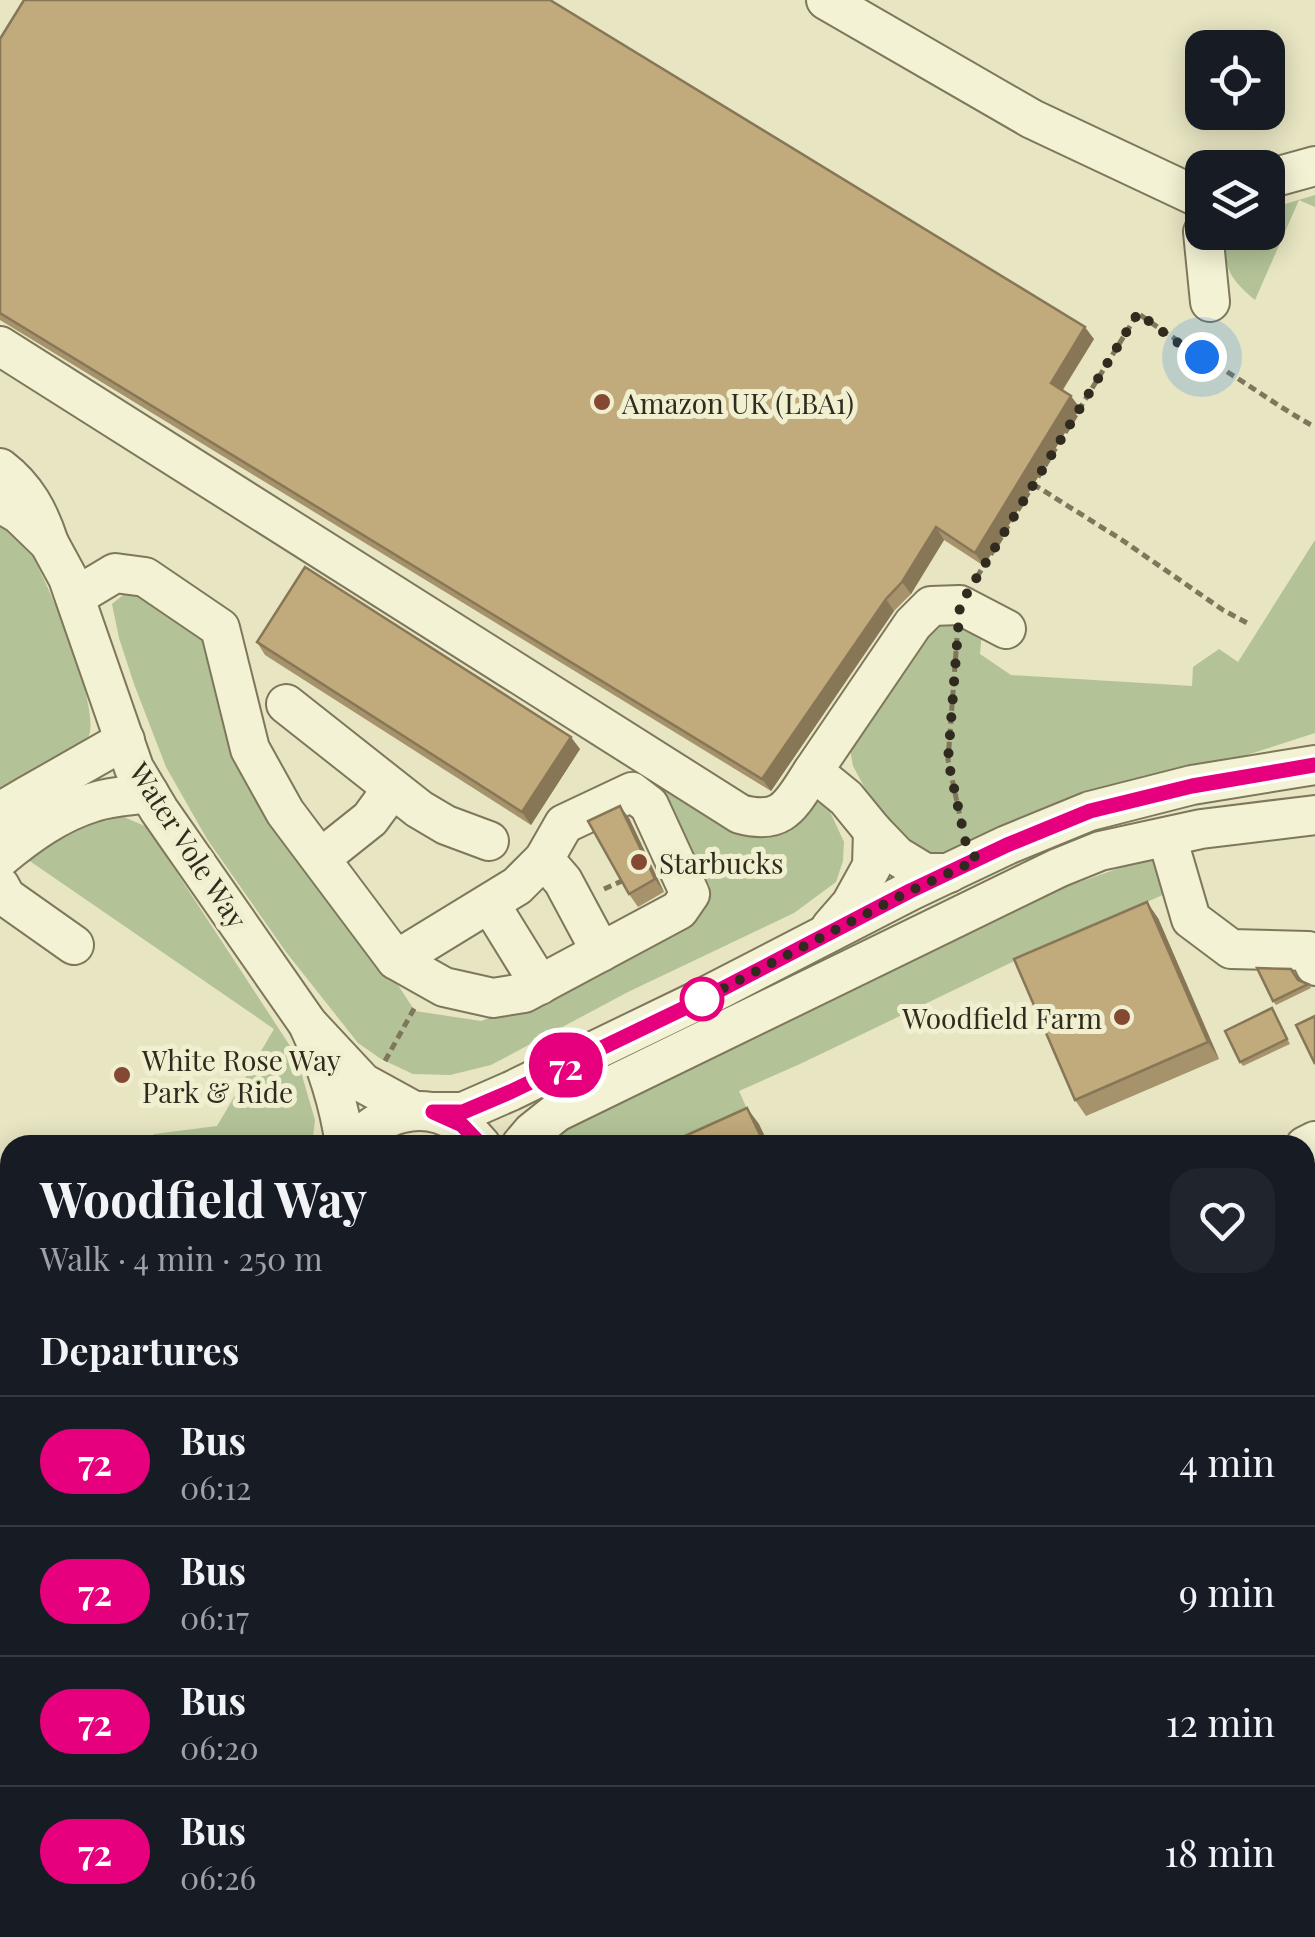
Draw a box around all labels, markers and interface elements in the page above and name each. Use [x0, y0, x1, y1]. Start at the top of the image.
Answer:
map controls [1185, 30, 1285, 250]
button: locate [1185, 30, 1285, 130]
button: layers [1185, 150, 1285, 250]
your location [1177, 332, 1227, 382]
place label: Amazon UK (LBA1) [621, 384, 854, 421]
marker: Amazon UK (LBA1) [591, 391, 613, 413]
street label: Water Vole Way [121, 754, 256, 935]
place label: Starbucks [659, 844, 783, 881]
marker: Starbucks [628, 851, 650, 873]
unlabelled marker [681, 978, 723, 1020]
place label: Woodfield Farm [901, 999, 1102, 1036]
marker: Woodfield Farm [1111, 1006, 1133, 1028]
line badge: 72 [521, 1032, 611, 1098]
place label: White Rose Way Park & Ride [141, 1041, 341, 1110]
text: 72 [549, 1042, 583, 1089]
marker: White Rose Way Park & Ride [111, 1064, 133, 1086]
text: Woodfield Way [40, 1166, 367, 1230]
button: heart [1170, 1168, 1275, 1273]
text: Walk · 4 min · 250 m [40, 1236, 323, 1279]
text: Departures [40, 1324, 239, 1375]
text: Bus [180, 1414, 246, 1465]
text: 4 min [1179, 1436, 1275, 1487]
text: 72 [78, 1438, 112, 1485]
text: 06:12 [180, 1465, 251, 1508]
text: Bus [180, 1544, 246, 1595]
text: 9 min [1179, 1566, 1275, 1617]
text: 72 [78, 1568, 112, 1615]
text: 06:17 [180, 1595, 249, 1638]
text: Bus [180, 1674, 246, 1725]
text: 12 min [1166, 1696, 1275, 1747]
text: 72 [78, 1698, 112, 1745]
text: 06:20 [180, 1725, 259, 1768]
text: Bus [180, 1804, 246, 1855]
text: 18 min [1164, 1826, 1275, 1877]
text: 72 [78, 1828, 112, 1875]
text: 06:26 [180, 1855, 256, 1898]

